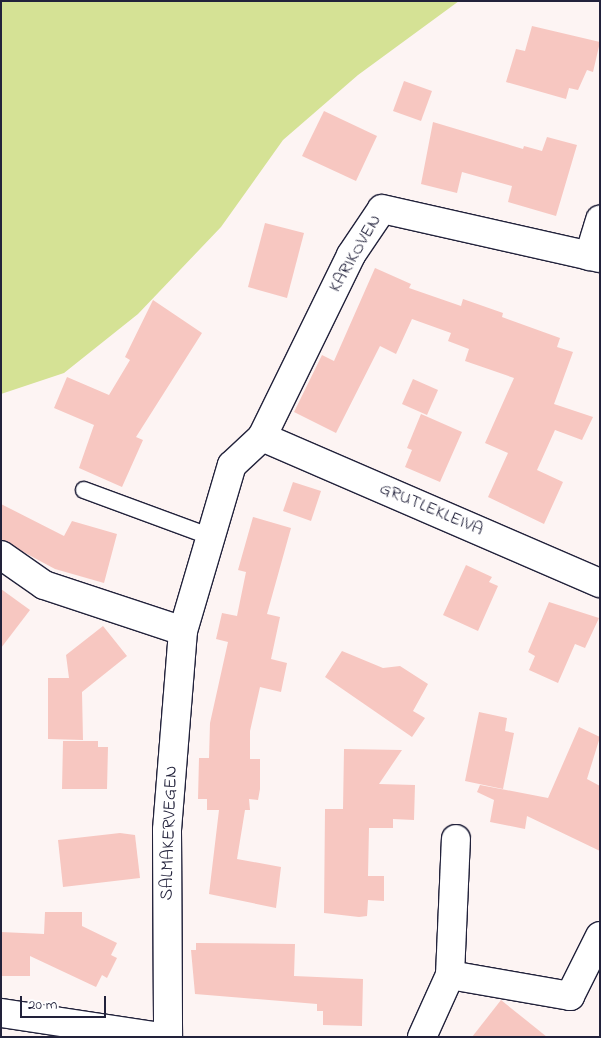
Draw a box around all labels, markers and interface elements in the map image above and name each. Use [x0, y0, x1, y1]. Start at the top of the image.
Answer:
street label: KARIKOVEN [325, 211, 387, 297]
street label: GRUTLEKLEIVA [376, 478, 486, 542]
street label: SALMAKERVEGEN [157, 765, 183, 901]
scale bar [22, 986, 109, 1018]
text: 20 m [28, 994, 57, 1016]

